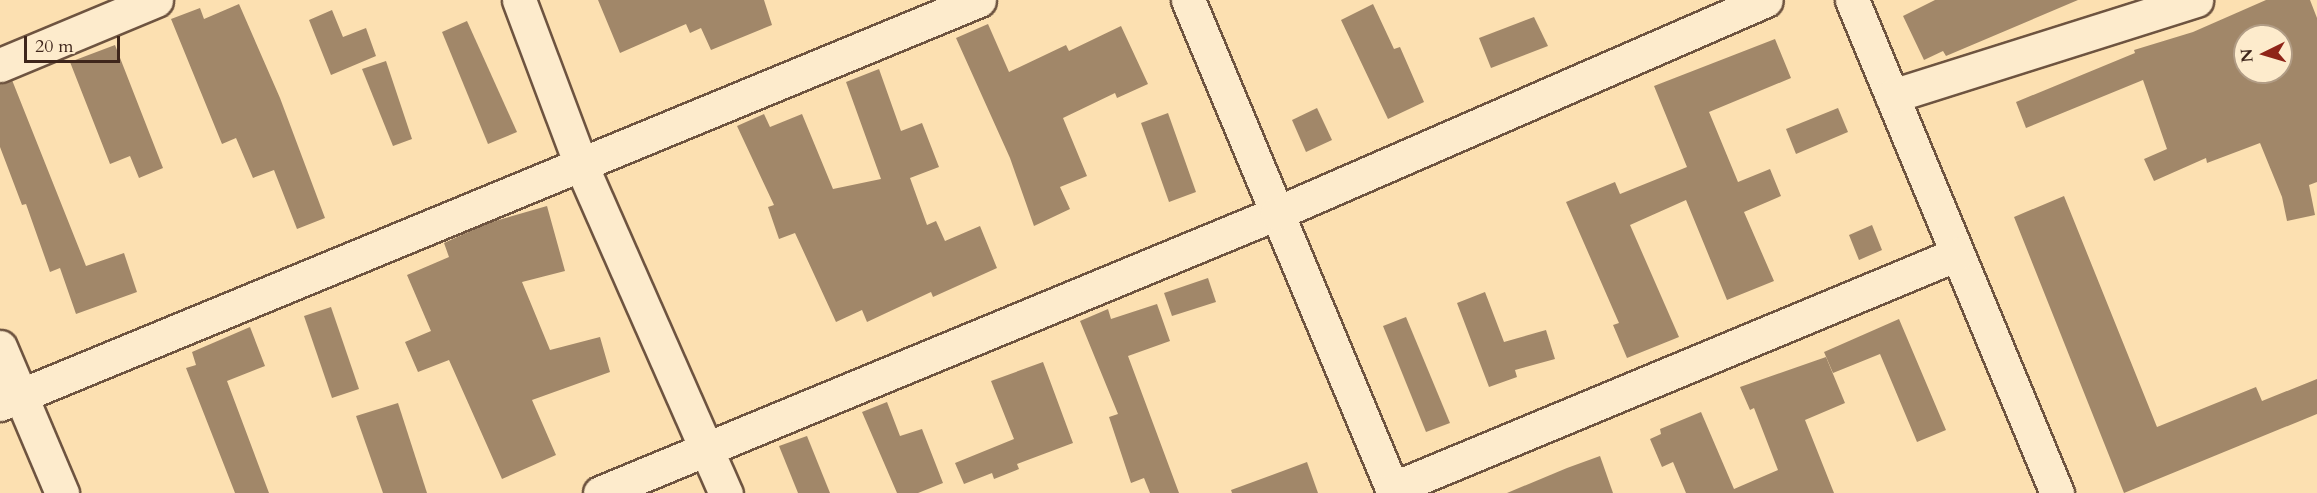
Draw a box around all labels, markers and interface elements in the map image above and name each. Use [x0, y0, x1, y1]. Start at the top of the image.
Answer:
scale bar [27, 24, 123, 62]
north arrow [2233, 24, 2293, 84]
text: 20 m [35, 34, 74, 59]
text: N [2235, 48, 2259, 63]

